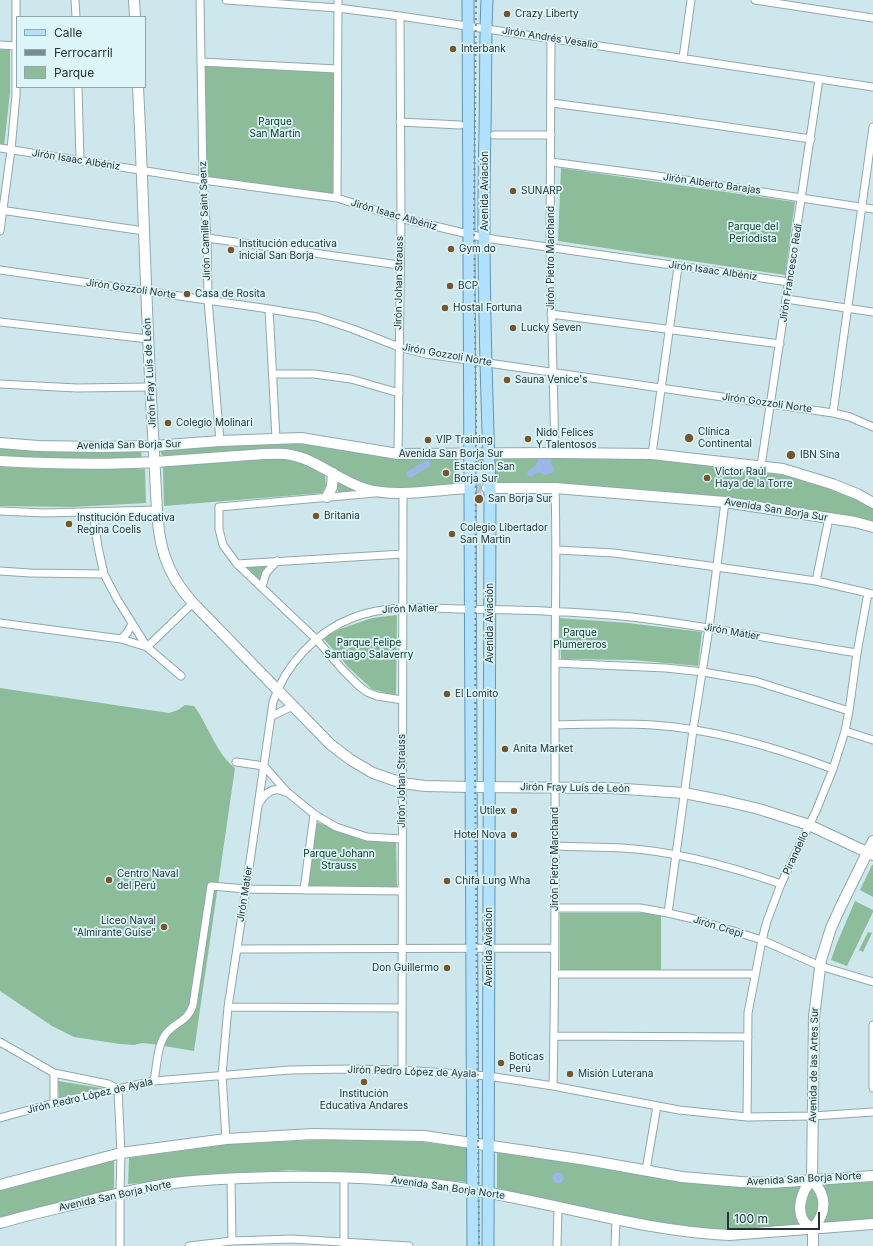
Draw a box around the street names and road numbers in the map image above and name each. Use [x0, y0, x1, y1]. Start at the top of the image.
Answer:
street label: Jirón Andrés Vesalio [501, 24, 599, 52]
street label: Jirón Isaac Albéniz [31, 147, 121, 173]
street label: Avenida Aviación [479, 151, 491, 231]
street label: Jirón Camille Saint Saenz [197, 161, 213, 281]
street label: Jirón Alberto Barajas [662, 171, 762, 197]
street label: Jirón Isaac Albéniz [349, 197, 439, 233]
street label: Jirón Pietro Marchand [545, 206, 557, 310]
street label: Jirón Francesco Redi [777, 223, 805, 323]
street label: Jirón Johan Strauss [392, 236, 406, 330]
street label: Jirón Isaac Albéniz [668, 259, 758, 283]
street label: Jirón Gozzoli Norte [85, 277, 177, 301]
street label: Jirón Fray Luís de León [141, 318, 159, 428]
street label: Jirón Gozzoli Norte [401, 341, 493, 369]
street label: Jirón Gozzoli Norte [721, 391, 813, 415]
street label: Avenida San Borja Sur [77, 438, 181, 452]
street label: Avenida San Borja Sur [399, 448, 503, 460]
street label: Avenida San Borja Sur [723, 496, 829, 524]
street label: Avenida Aviación [484, 583, 496, 663]
street label: Jirón Matier [382, 602, 438, 616]
street label: Jirón Matier [703, 621, 761, 643]
street label: Jirón Johan Strauss [396, 734, 408, 828]
street label: Jirón Fray Luís de León [520, 781, 630, 795]
street label: Jirón Pietro Marchand [549, 807, 561, 911]
street label: Pirandello [781, 829, 811, 877]
street label: Jirón Matier [235, 865, 255, 923]
street label: Avenida Aviación [483, 907, 495, 987]
street label: Jirón Crepi [692, 914, 744, 940]
street label: Avenida de las Artes Sur [807, 1007, 821, 1123]
street label: Jirón Pedro López de Ayala [347, 1064, 477, 1080]
street label: Jirón Pedro López de Ayala [26, 1076, 154, 1116]
street label: Avenida San Borja Norte [746, 1170, 862, 1188]
street label: Avenida San Borja Norte [390, 1174, 506, 1202]
street label: Avenida San Borja Norte [58, 1178, 172, 1214]

